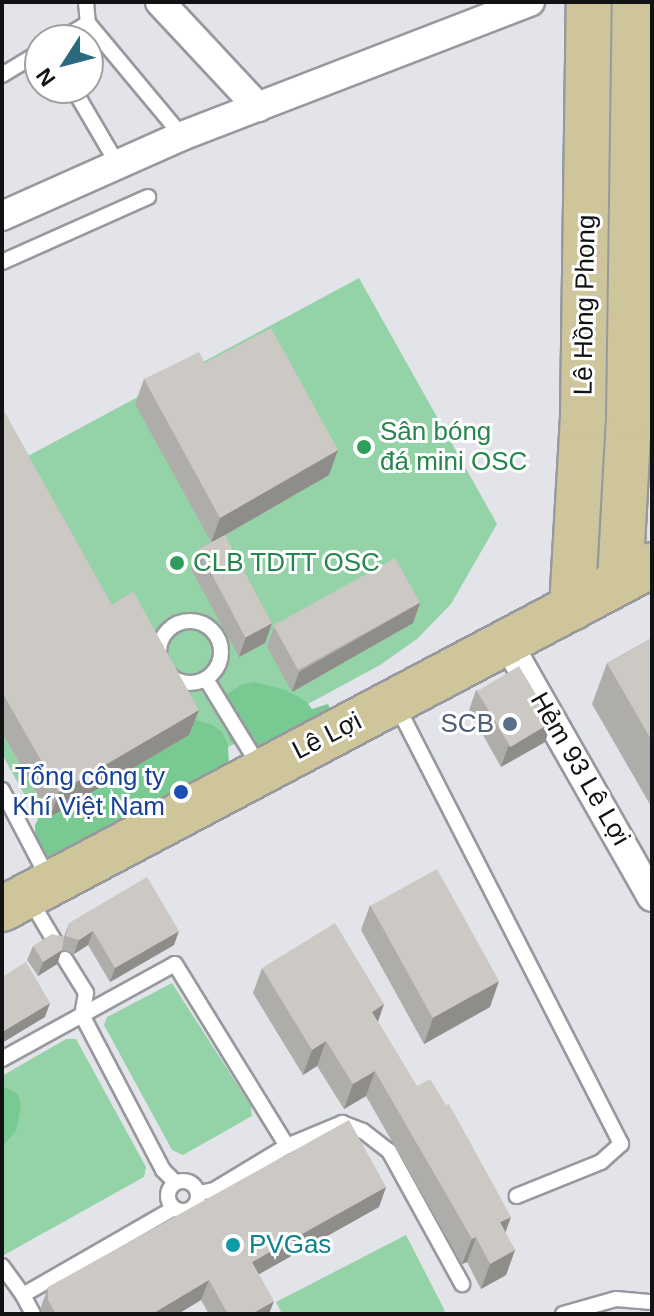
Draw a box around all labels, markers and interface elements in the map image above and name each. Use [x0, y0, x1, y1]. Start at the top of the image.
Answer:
north arrow [24, 24, 104, 104]
text: N [31, 63, 61, 91]
street label: Lê Hồng Phong [568, 214, 602, 396]
place label: Sân bóng đá mini OSC [380, 416, 527, 478]
marker: Sân bóng đá mini OSC [355, 438, 373, 456]
place label: CLB TDTT OSC [193, 547, 381, 579]
marker: CLB TDTT OSC [168, 554, 186, 572]
street label: Hẻm 93 Lê Lợi [524, 687, 636, 851]
street label: Lê Lợi [287, 705, 367, 767]
place label: SCB [441, 708, 494, 740]
marker: SCB [501, 715, 519, 733]
place label: Tổng công ty Khí Việt Nam [12, 761, 165, 822]
marker: Tổng công ty Khí Việt Nam [172, 783, 190, 801]
place label: PVGas [249, 1229, 331, 1261]
marker: PVGas [224, 1236, 242, 1254]

